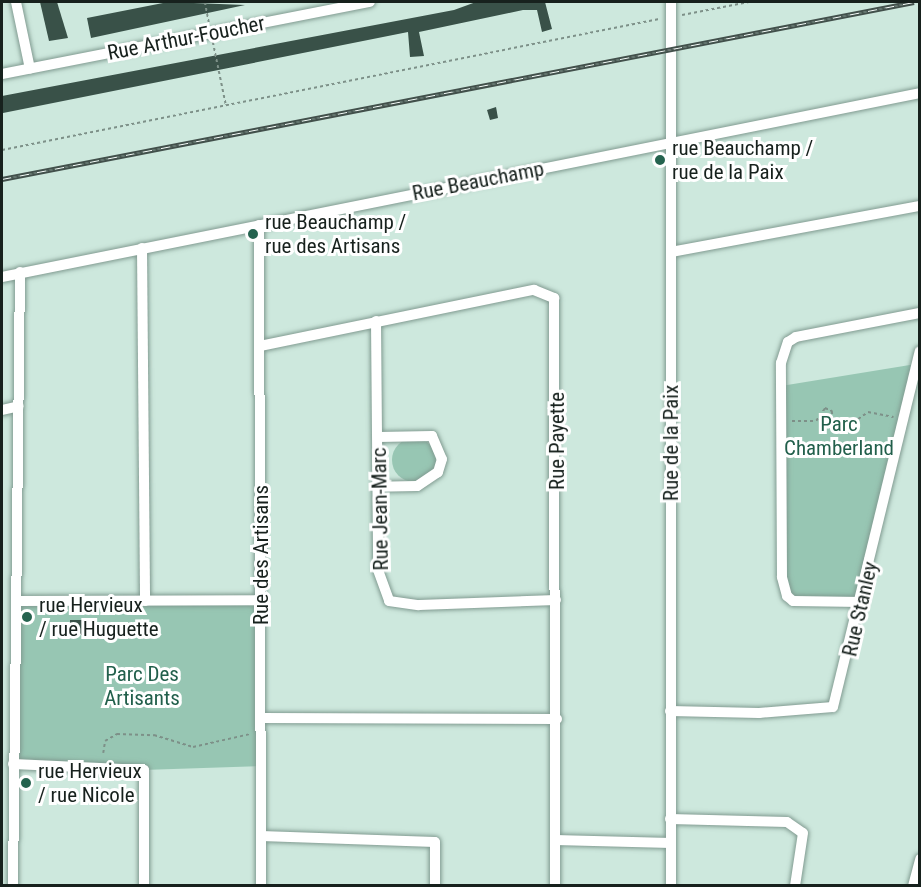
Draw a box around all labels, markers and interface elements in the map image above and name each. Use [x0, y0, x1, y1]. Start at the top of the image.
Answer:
street label: Rue Arthur-Foucher [105, 10, 267, 66]
place label: rue Beauchamp / rue de la Paix [672, 135, 813, 185]
marker: rue Beauchamp / rue de la Paix [653, 153, 667, 167]
street label: Rue Beauchamp [410, 156, 546, 206]
place label: rue Beauchamp / rue des Artisans [265, 209, 406, 259]
marker: rue Beauchamp / rue des Artisans [246, 227, 260, 241]
street label: Rue de la Paix [658, 385, 684, 501]
street label: Rue Payette [544, 392, 570, 490]
park label: Parc Chamberland [784, 411, 894, 461]
street label: Rue Jean-Marc [366, 447, 394, 571]
street label: Rue des Artisans [248, 485, 274, 625]
street label: Rue Stanley [837, 559, 883, 659]
place label: rue Hervieux / rue Huguette [39, 592, 159, 642]
marker: rue Hervieux / rue Huguette [20, 610, 34, 624]
park label: Parc Des Artisants [104, 661, 180, 711]
place label: rue Hervieux / rue Nicole [38, 758, 142, 808]
marker: rue Hervieux / rue Nicole [19, 776, 33, 790]

